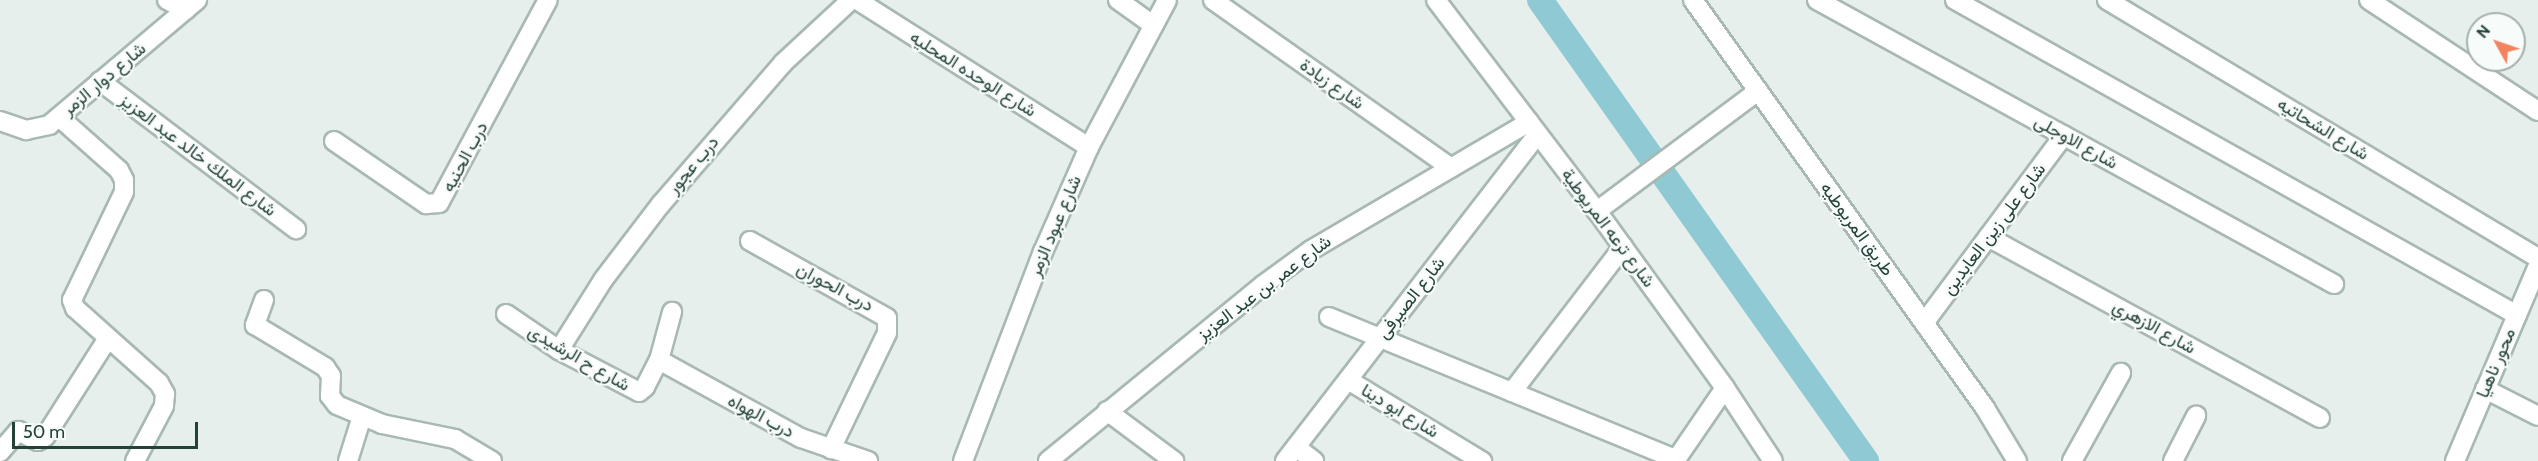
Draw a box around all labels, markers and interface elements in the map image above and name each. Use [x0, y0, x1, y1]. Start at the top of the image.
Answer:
north arrow [2466, 12, 2526, 72]
text: N [2472, 21, 2494, 42]
street label: شارع الوحده المحليه [906, 26, 1040, 122]
street label: شارع دوار الزمر [58, 38, 150, 120]
street label: شارع زيادة [1296, 54, 1368, 114]
street label: شارع الملك خالد عبد العزيز [115, 89, 281, 221]
street label: شارع الشحاتيه [2273, 93, 2373, 165]
street label: شارع الاوجلى [2030, 110, 2122, 174]
street label: درب الحنيه [437, 118, 493, 196]
street label: درب عجور [663, 132, 723, 198]
street label: شارع على زين العابدين [1938, 159, 2050, 299]
street label: شارع ترعه المريوطية [1556, 164, 1660, 292]
street label: شارع عبود الزمر [1024, 172, 1086, 280]
street label: طريق المريوطيه [1816, 178, 1898, 280]
street label: شارع عمر بن عبد العزيز [1193, 231, 1335, 345]
street label: شارع الصيرفى [1372, 253, 1450, 343]
street label: درب الحوران [793, 258, 877, 316]
street label: شارع الازهري [2109, 295, 2199, 359]
street label: شارع ح الرشيدى [524, 320, 634, 396]
street label: محور ناهيا [2472, 325, 2520, 401]
street label: شارع ابو دينا [1357, 379, 1443, 443]
street label: درب الهواه [724, 390, 798, 442]
scale bar [15, 410, 201, 448]
text: 50 m [23, 421, 65, 443]

